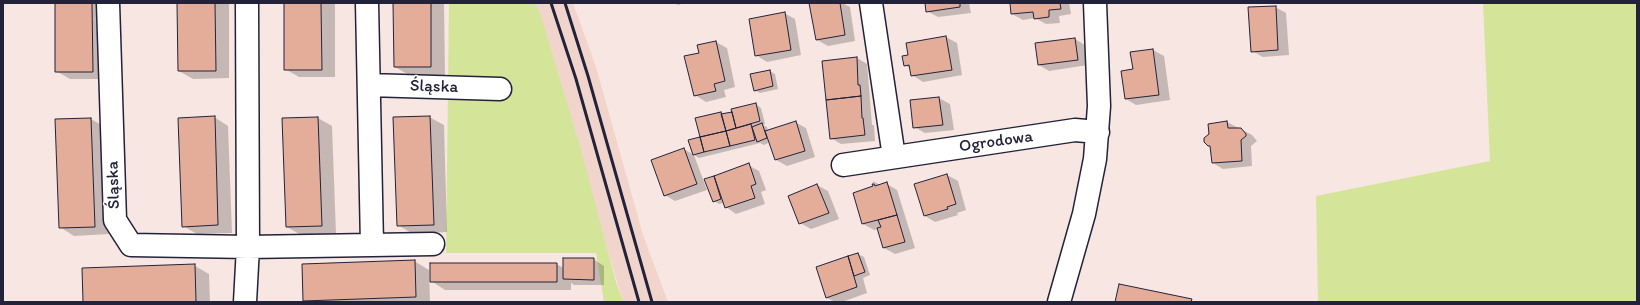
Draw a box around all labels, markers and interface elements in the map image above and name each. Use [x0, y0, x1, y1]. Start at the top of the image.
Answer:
street label: Śląska [409, 76, 459, 98]
street label: Ogrodowa [958, 127, 1034, 157]
street label: Śląska [103, 160, 125, 210]

